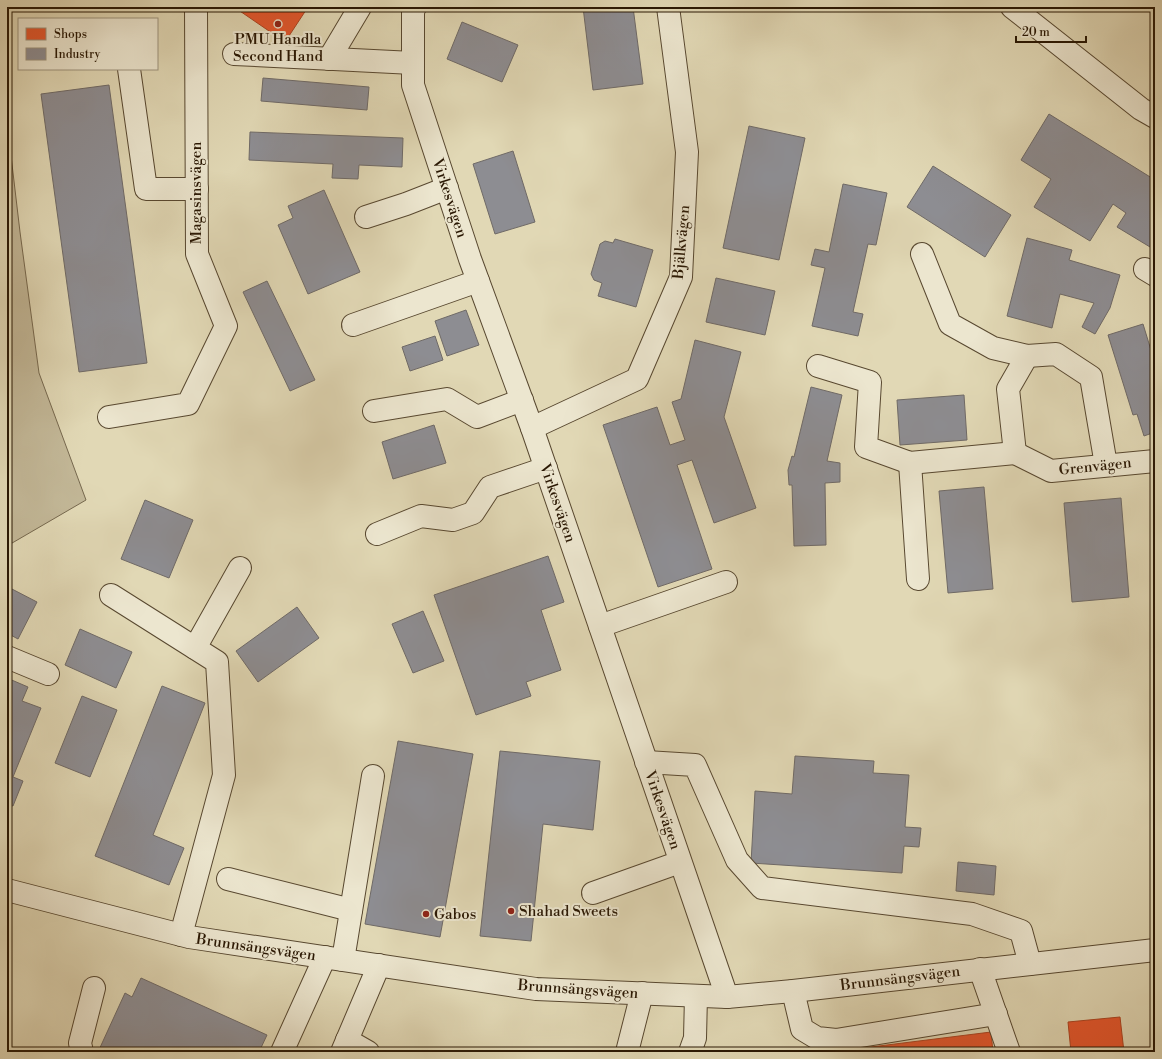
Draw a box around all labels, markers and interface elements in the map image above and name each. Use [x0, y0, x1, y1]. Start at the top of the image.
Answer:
legend [18, 18, 158, 70]
scale bar [1016, 18, 1086, 44]
marker: PMU Handla Second Hand [273, 19, 283, 29]
text: 20 m [1022, 25, 1050, 40]
text: Shops [54, 27, 87, 42]
place label: PMU Handla Second Hand [233, 30, 323, 66]
text: Industry [54, 47, 101, 62]
street label: Magasinsvägen [187, 142, 206, 244]
street label: Virkesvägen [427, 155, 471, 240]
street label: Bjälkvägen [669, 204, 694, 281]
street label: Grenvägen [1058, 453, 1132, 480]
street label: Virkesvägen [535, 460, 580, 545]
street label: Virkesvägen [640, 767, 685, 852]
place label: Shahad Sweets [519, 902, 618, 921]
place label: Gabos [434, 905, 476, 924]
marker: Shahad Sweets [506, 906, 516, 916]
marker: Gabos [421, 909, 431, 919]
street label: Brunnsängsvägen [194, 930, 317, 965]
street label: Brunnsängsvägen [838, 962, 961, 995]
street label: Brunnsängsvägen [516, 976, 639, 1003]

